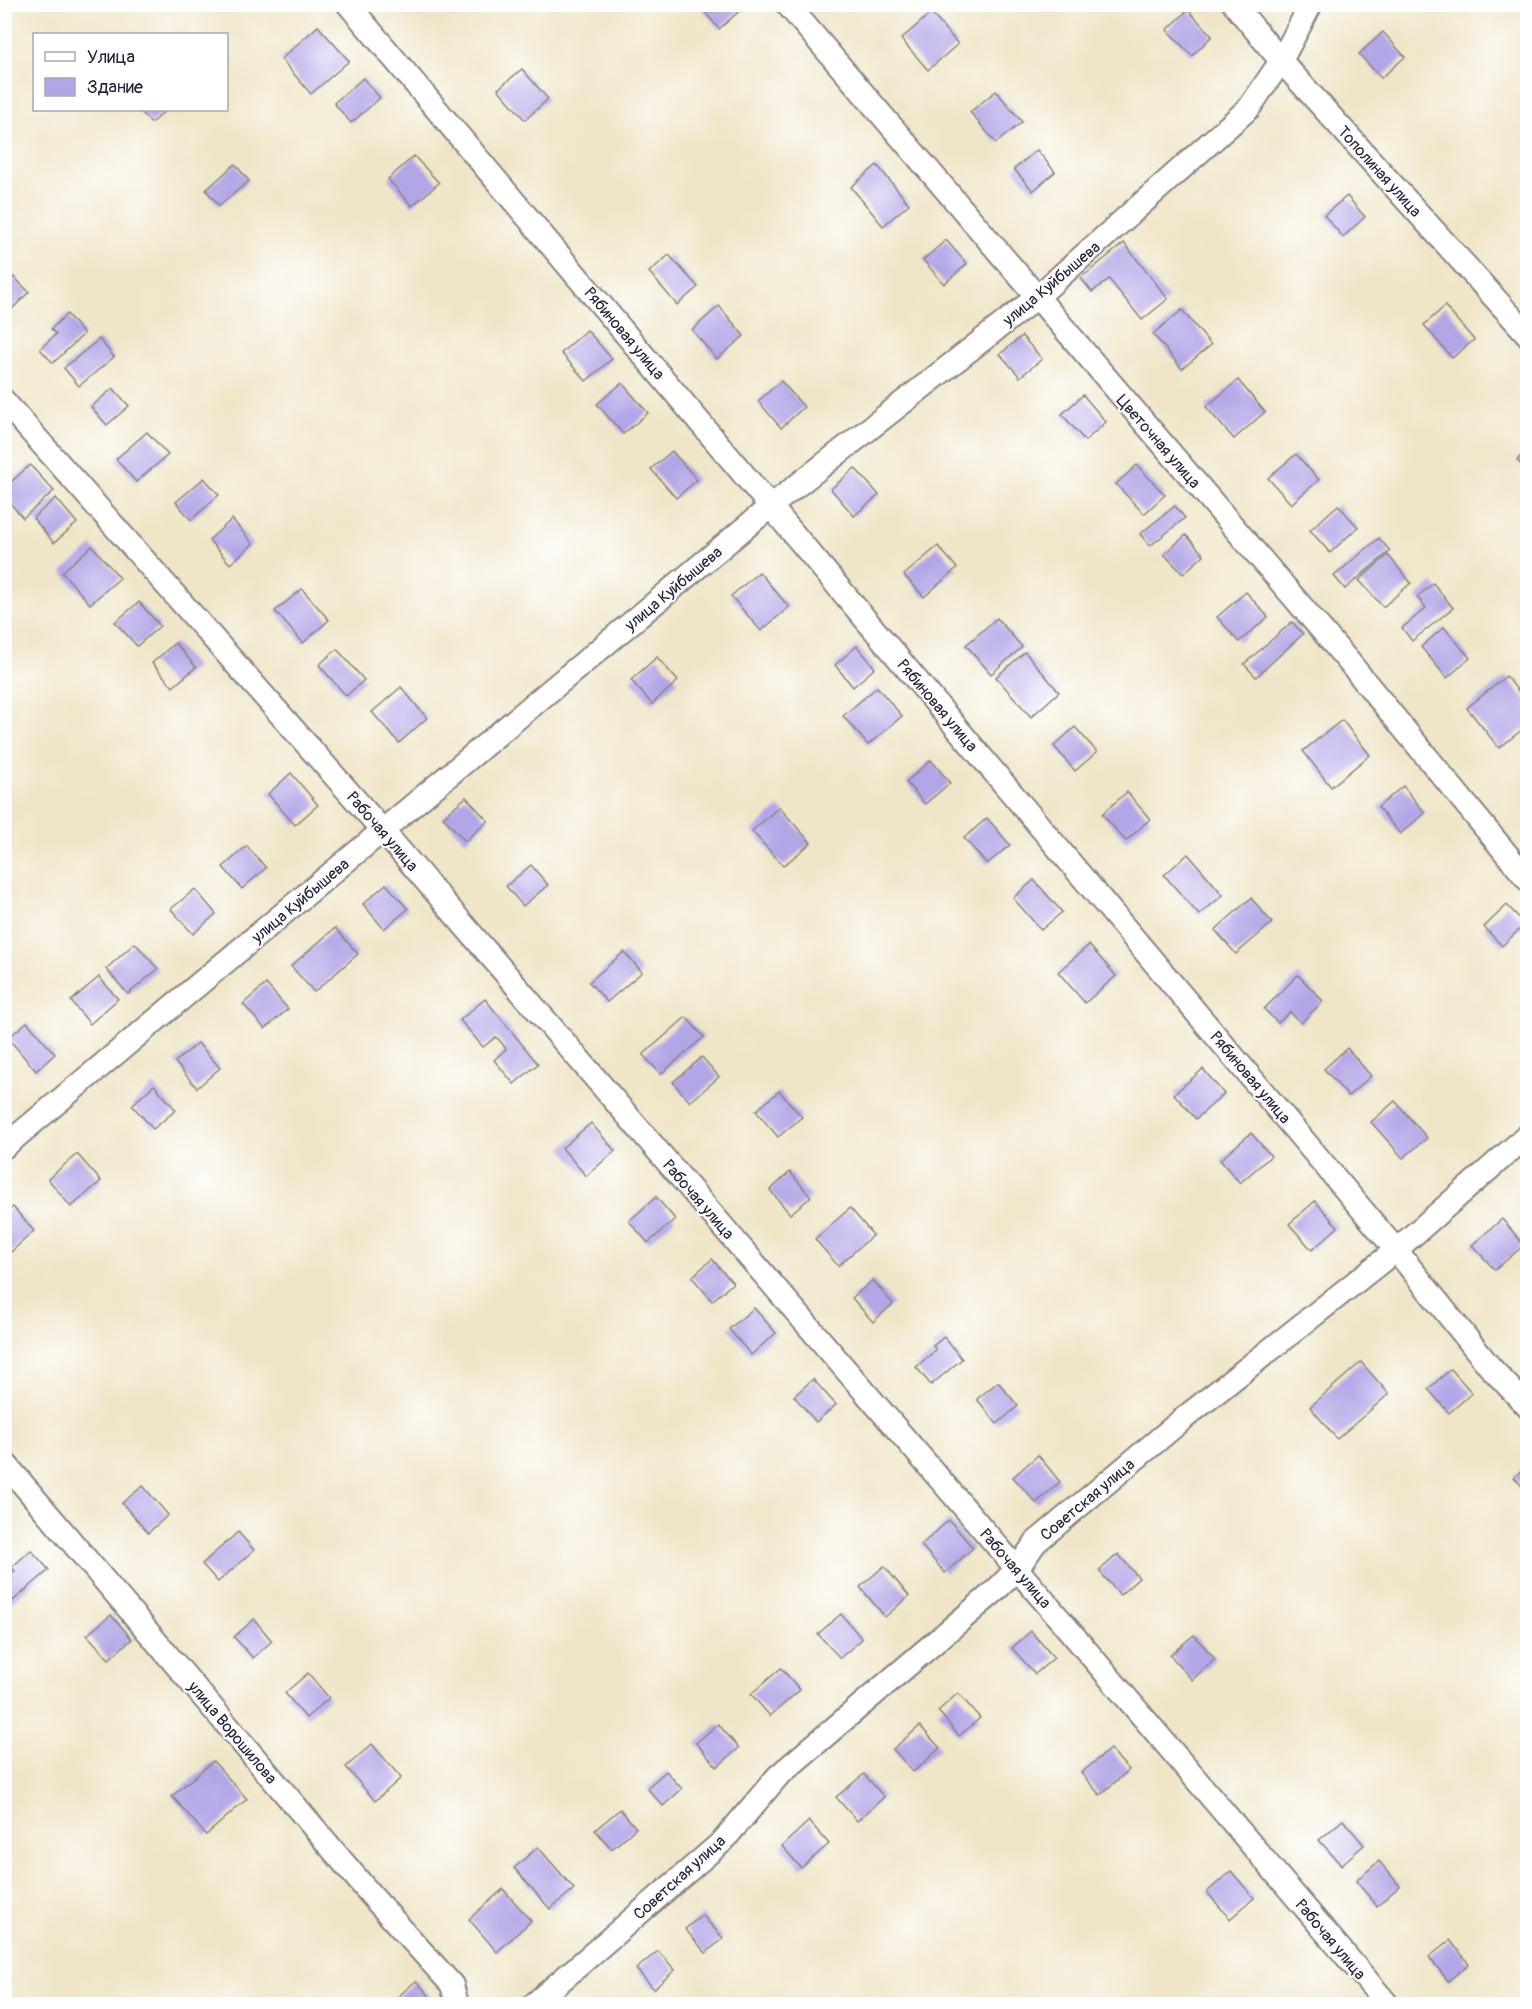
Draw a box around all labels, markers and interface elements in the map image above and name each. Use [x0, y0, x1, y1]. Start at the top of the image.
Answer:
legend [33, 33, 228, 111]
text: Улица [87, 46, 135, 69]
text: Здание [87, 76, 143, 99]
street label: Тополиная улица [1333, 122, 1426, 221]
street label: улица Куйбышева [998, 237, 1104, 331]
street label: Рябиновая улица [580, 283, 669, 384]
street label: Цветочная улица [1112, 391, 1205, 493]
street label: улица Куйбышева [620, 542, 726, 636]
street label: Рябиновая улица [893, 655, 982, 756]
street label: Рабочая улица [342, 788, 422, 876]
street label: улица Куйбышева [247, 854, 353, 948]
street label: Рябиновая улица [1206, 1027, 1295, 1128]
street label: Рабочая улица [658, 1156, 738, 1244]
street label: Советская улица [1036, 1455, 1139, 1545]
street label: Рабочая улица [975, 1525, 1055, 1613]
street label: улица Ворошилова [183, 1676, 281, 1788]
street label: Советская улица [630, 1831, 730, 1924]
street label: Рабочая улица [1291, 1895, 1370, 1984]

